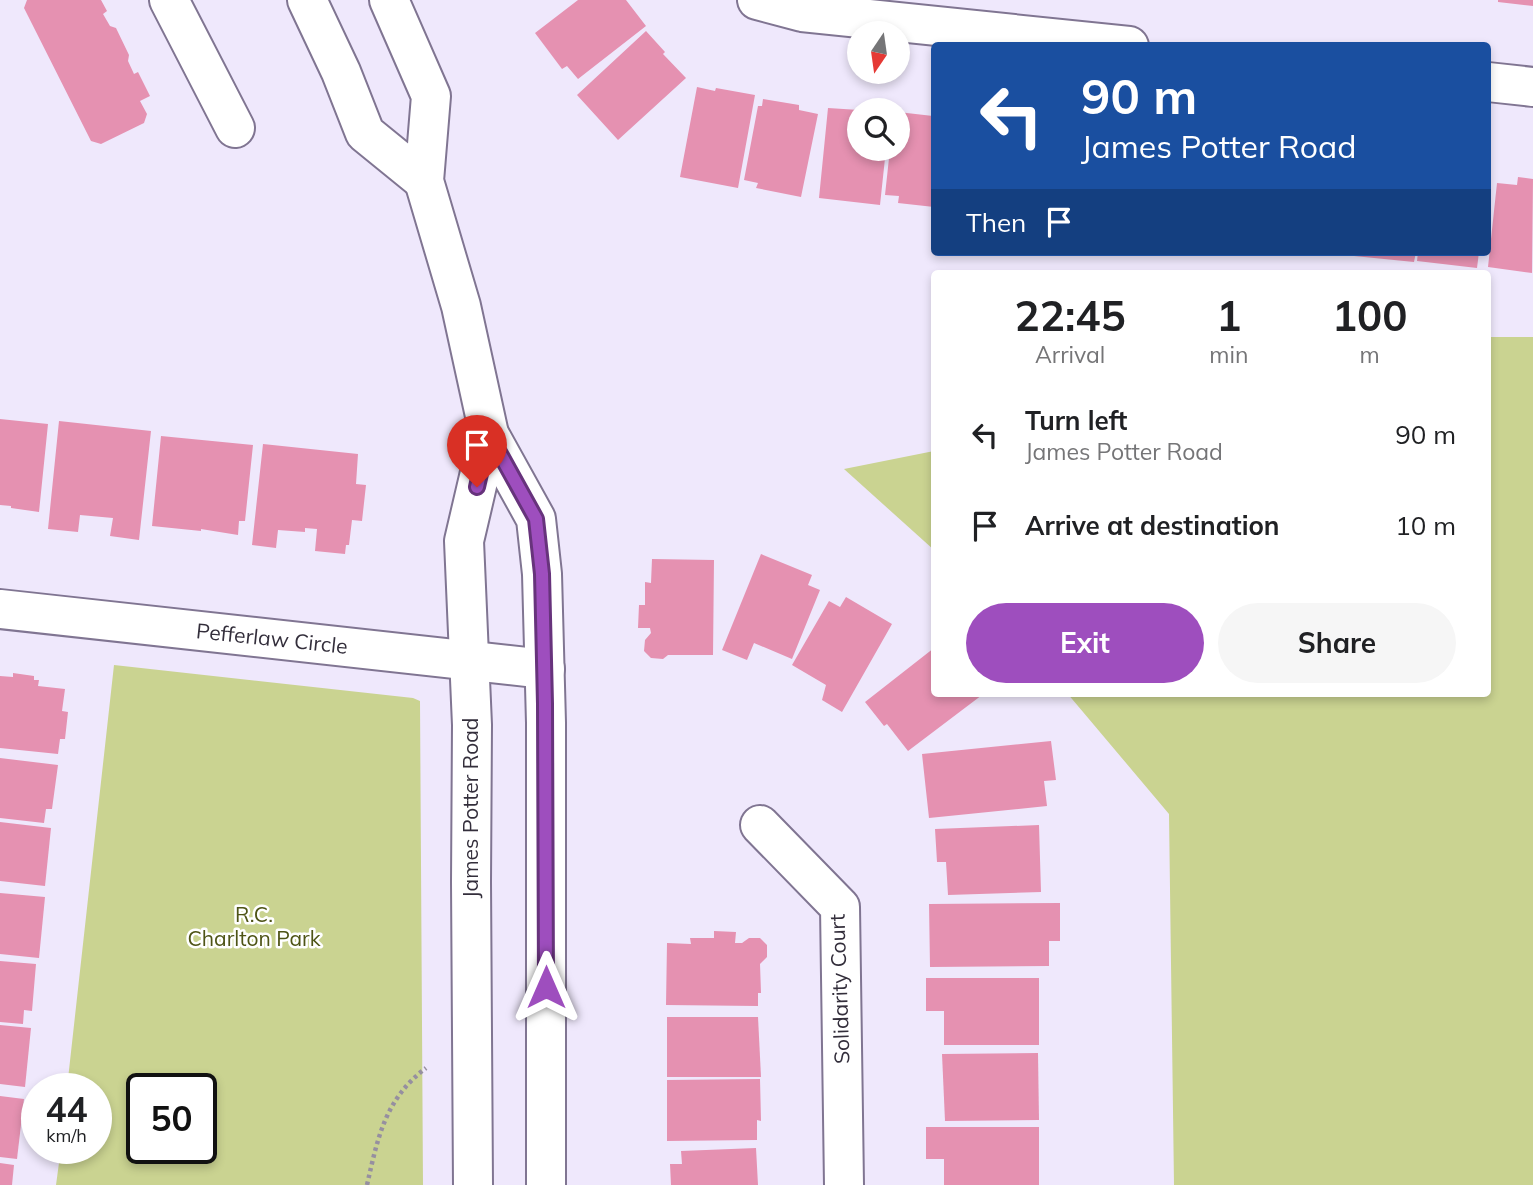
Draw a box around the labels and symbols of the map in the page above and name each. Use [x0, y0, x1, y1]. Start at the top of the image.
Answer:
north arrow [847, 21, 910, 84]
pin [447, 415, 507, 487]
street label: Pefferlaw Circle [195, 617, 349, 659]
street label: James Potter Road [457, 718, 483, 898]
park label: R.C. Charlton Park [187, 901, 321, 951]
street label: Solidarity Court [823, 913, 855, 1065]
position arrow [509, 950, 583, 1024]
speed limit sign: 50 [126, 1073, 217, 1164]

